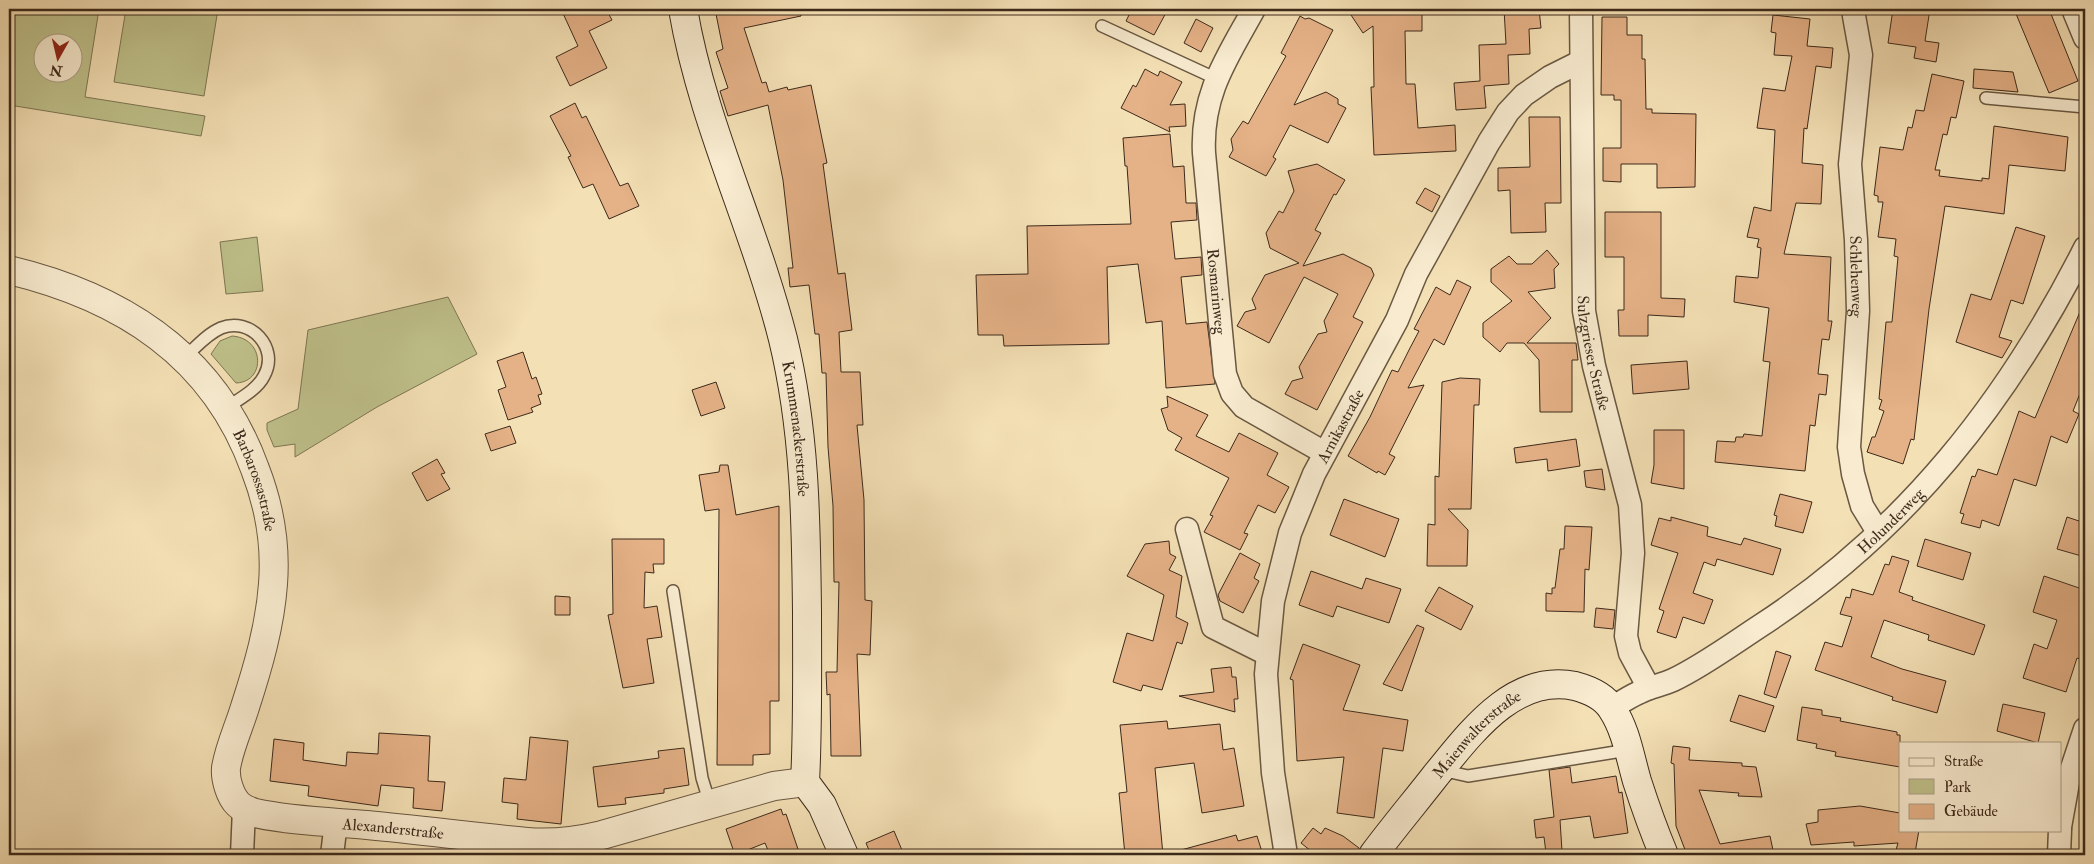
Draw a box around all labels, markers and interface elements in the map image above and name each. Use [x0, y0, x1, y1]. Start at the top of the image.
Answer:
north arrow [32, 32, 82, 82]
text: N [48, 61, 65, 80]
street label: Schlehenweg [1845, 235, 1867, 319]
street label: Rosmarinweg [1202, 248, 1230, 336]
street label: Sulzgrieser Straße [1573, 295, 1614, 413]
street label: Krummenackerstraße [777, 359, 813, 498]
street label: Arnikastraße [1312, 386, 1369, 468]
street label: Barbarossastraße [228, 426, 280, 533]
street label: Holunderweg [1853, 483, 1930, 558]
street label: Maienwalterstraße [1428, 686, 1525, 783]
legend [1899, 742, 2062, 832]
text: Straße [1944, 752, 1983, 771]
text: Park [1944, 778, 1971, 797]
text: Gebäude [1944, 802, 1998, 821]
street label: Alexanderstraße [341, 814, 445, 844]

